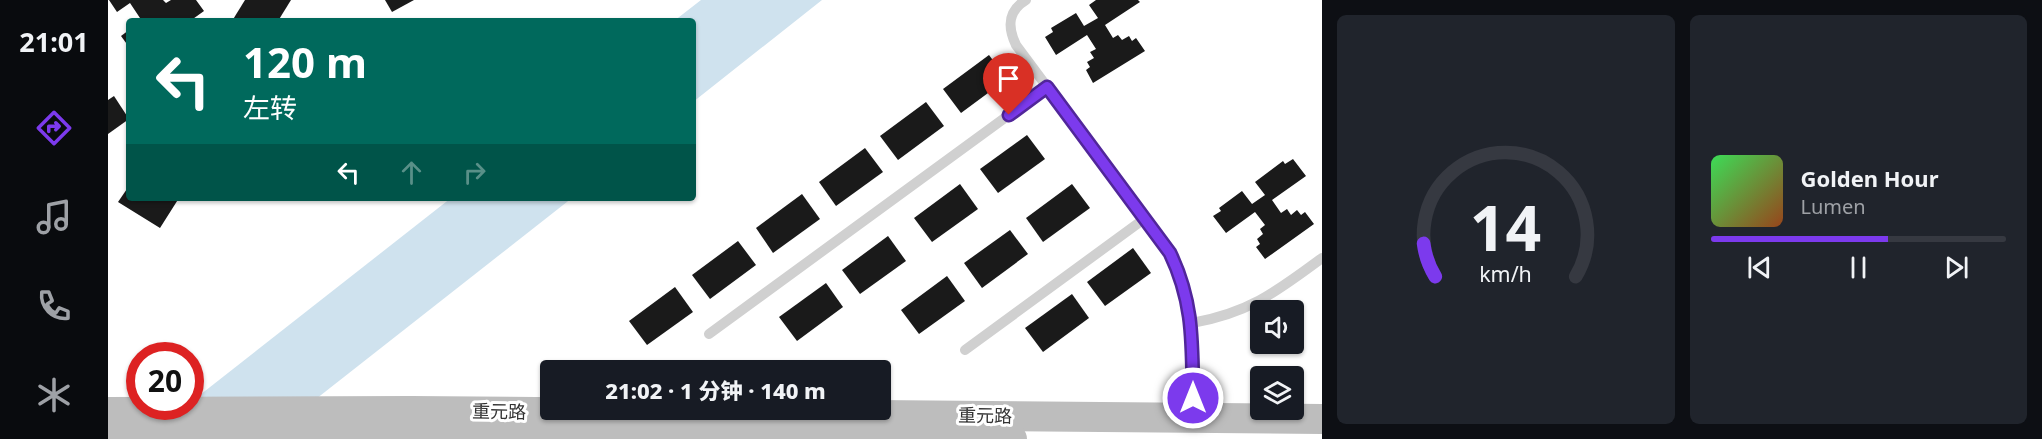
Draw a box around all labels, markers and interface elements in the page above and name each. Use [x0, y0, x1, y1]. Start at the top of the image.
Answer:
text: 21:01 [19, 23, 89, 60]
text: 120 m [243, 33, 367, 90]
icon: left [144, 42, 222, 120]
pin [983, 53, 1034, 115]
icon: arrive [992, 62, 1025, 95]
text: 左转 [243, 89, 297, 126]
icon: directions [33, 107, 75, 149]
icon: left [332, 156, 365, 189]
icon: ahead [395, 156, 428, 189]
icon: right [458, 156, 491, 189]
text: Golden Hour [1801, 163, 1939, 193]
text: 14 [1470, 184, 1541, 269]
text: Lumen [1801, 193, 1866, 220]
icon: music [33, 196, 75, 238]
icon: previous [1743, 251, 1776, 284]
icon: pause [1842, 251, 1875, 284]
icon: next [1940, 251, 1973, 284]
text: km/h [1479, 259, 1532, 288]
icon: phone [33, 285, 75, 327]
map controls [1250, 300, 1304, 420]
button: sound [1250, 300, 1304, 354]
speed limit sign: 20 [126, 342, 204, 420]
position arrow [1161, 366, 1225, 430]
button: layers [1250, 366, 1304, 420]
icon: climate [33, 374, 75, 416]
text: 21:02 · 1 分钟 · 140 m [605, 375, 826, 405]
street label: 重元路 [472, 399, 526, 423]
street label: 重元路 [958, 403, 1012, 427]

